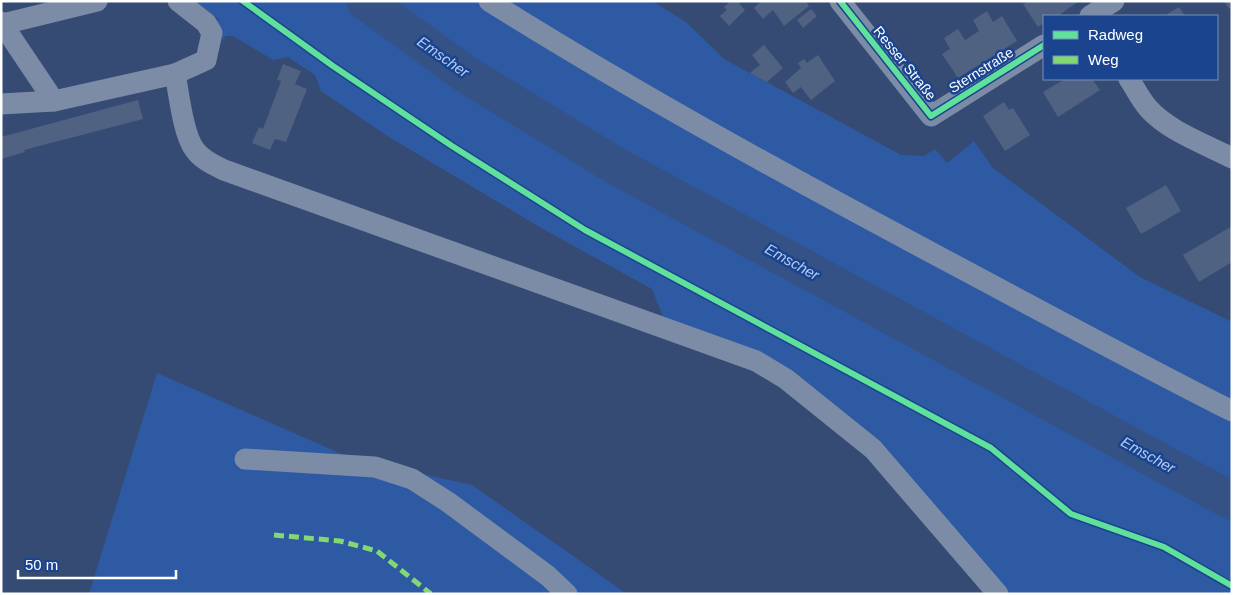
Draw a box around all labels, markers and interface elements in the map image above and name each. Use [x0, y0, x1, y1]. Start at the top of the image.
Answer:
legend [1043, 15, 1218, 80]
street label: Resser Straße [870, 23, 940, 103]
text: Radweg [1088, 26, 1143, 43]
water label: Emscher [414, 33, 473, 81]
street label: Sternstraße [946, 44, 1016, 96]
text: Weg [1088, 51, 1119, 68]
water label: Emscher [762, 240, 823, 284]
water label: Emscher [1118, 433, 1179, 477]
scale bar [18, 548, 175, 580]
text: 50 m [25, 556, 58, 573]

